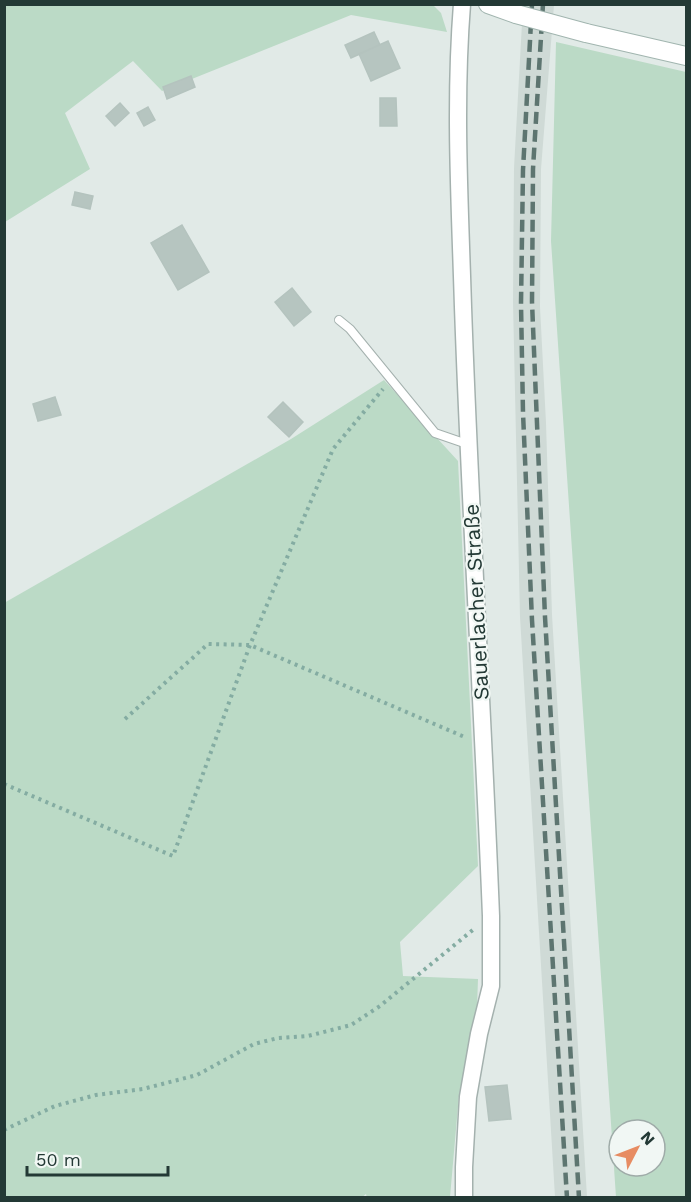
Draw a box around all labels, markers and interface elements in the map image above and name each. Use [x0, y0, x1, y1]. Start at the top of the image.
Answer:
street label: Sauerlacher Straße [458, 503, 494, 701]
north arrow [607, 1118, 667, 1178]
text: N [637, 1128, 659, 1149]
scale bar [27, 1139, 168, 1177]
text: 50 m [36, 1149, 81, 1170]

